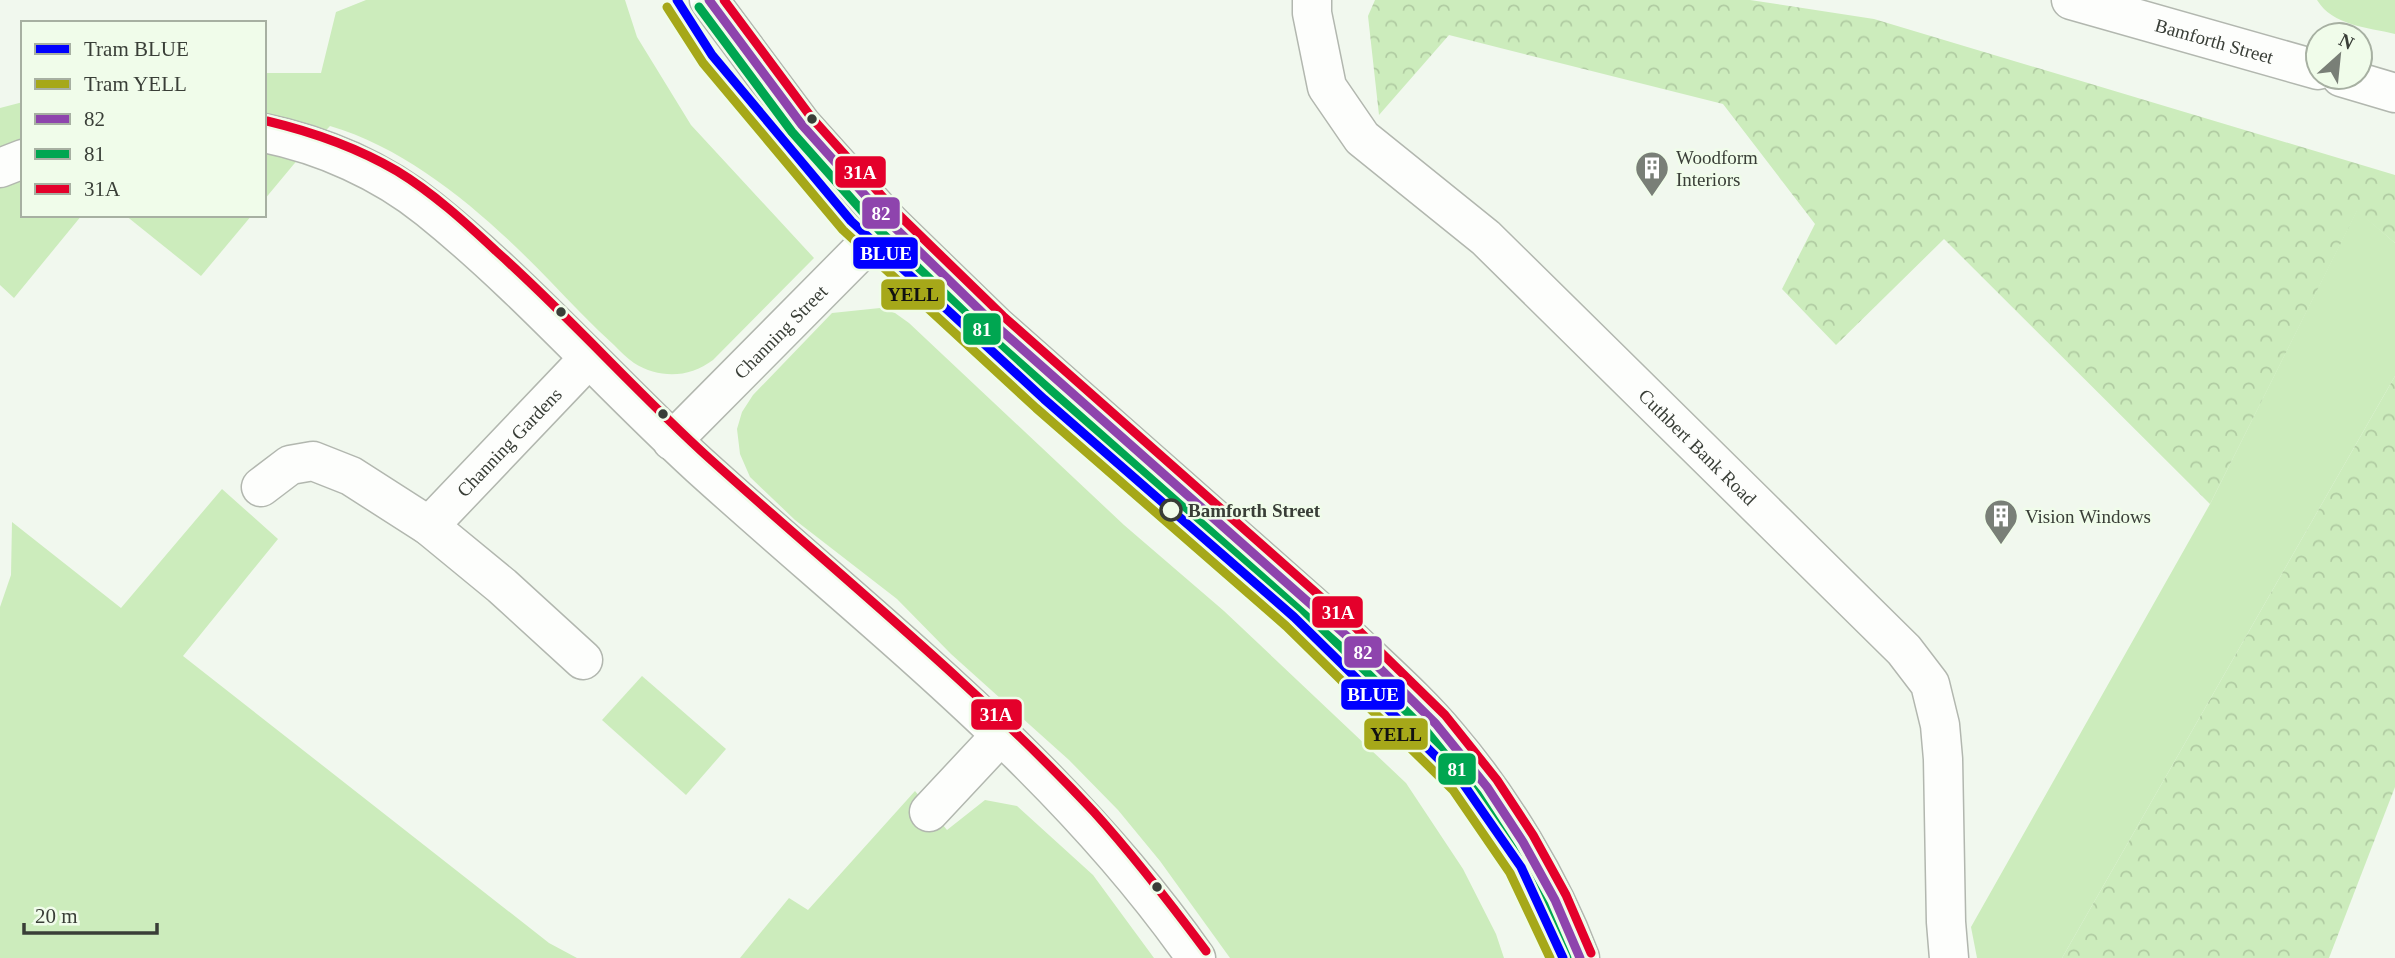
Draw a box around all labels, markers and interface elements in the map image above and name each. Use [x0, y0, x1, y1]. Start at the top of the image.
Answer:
street label: Bamforth Street [2153, 14, 2277, 68]
legend [21, 21, 266, 217]
north arrow [2304, 21, 2374, 91]
text: N [2336, 29, 2358, 54]
text: Tram BLUE [84, 37, 189, 61]
text: Tram YELL [84, 72, 187, 96]
text: 82 [84, 107, 105, 131]
unlabelled marker [805, 112, 819, 126]
text: 81 [84, 142, 105, 166]
place label: Woodform Interiors [1676, 147, 1758, 190]
building icon: Woodform Interiors [1633, 149, 1671, 198]
line badge: 31A [834, 155, 887, 189]
text: 31A [844, 162, 877, 183]
text: 31A [84, 177, 121, 201]
line badge: 82 [861, 196, 901, 230]
text: 82 [872, 203, 891, 224]
line badge: BLUE [852, 236, 919, 270]
text: BLUE [860, 243, 912, 264]
line badge: YELL [880, 278, 946, 311]
street label: Channing Street [730, 280, 832, 383]
text: YELL [887, 284, 939, 305]
unlabelled marker [554, 305, 568, 319]
line badge: 81 [962, 312, 1002, 346]
text: 81 [973, 319, 992, 340]
street label: Channing Gardens [452, 383, 566, 501]
street label: Cuthbert Bank Road [1635, 384, 1761, 509]
unlabelled marker [656, 407, 670, 421]
building icon: Vision Windows [1982, 497, 2020, 546]
marker: Bamforth Street [1160, 499, 1182, 521]
place label: Bamforth Street [1188, 500, 1321, 521]
place label: Vision Windows [2025, 506, 2151, 527]
line badge: 31A [1311, 595, 1364, 629]
text: 31A [1322, 602, 1355, 623]
line badge: 82 [1343, 635, 1383, 669]
text: 82 [1354, 642, 1373, 663]
line badge: BLUE [1340, 678, 1406, 711]
text: BLUE [1347, 684, 1399, 705]
line badge: 31A [970, 698, 1023, 731]
text: 31A [980, 704, 1013, 725]
line badge: YELL [1363, 717, 1429, 751]
text: YELL [1370, 724, 1422, 745]
line badge: 81 [1437, 752, 1477, 786]
text: 81 [1448, 759, 1467, 780]
unlabelled marker [1150, 880, 1164, 894]
scale bar [24, 892, 158, 936]
text: 20 m [35, 904, 78, 928]

